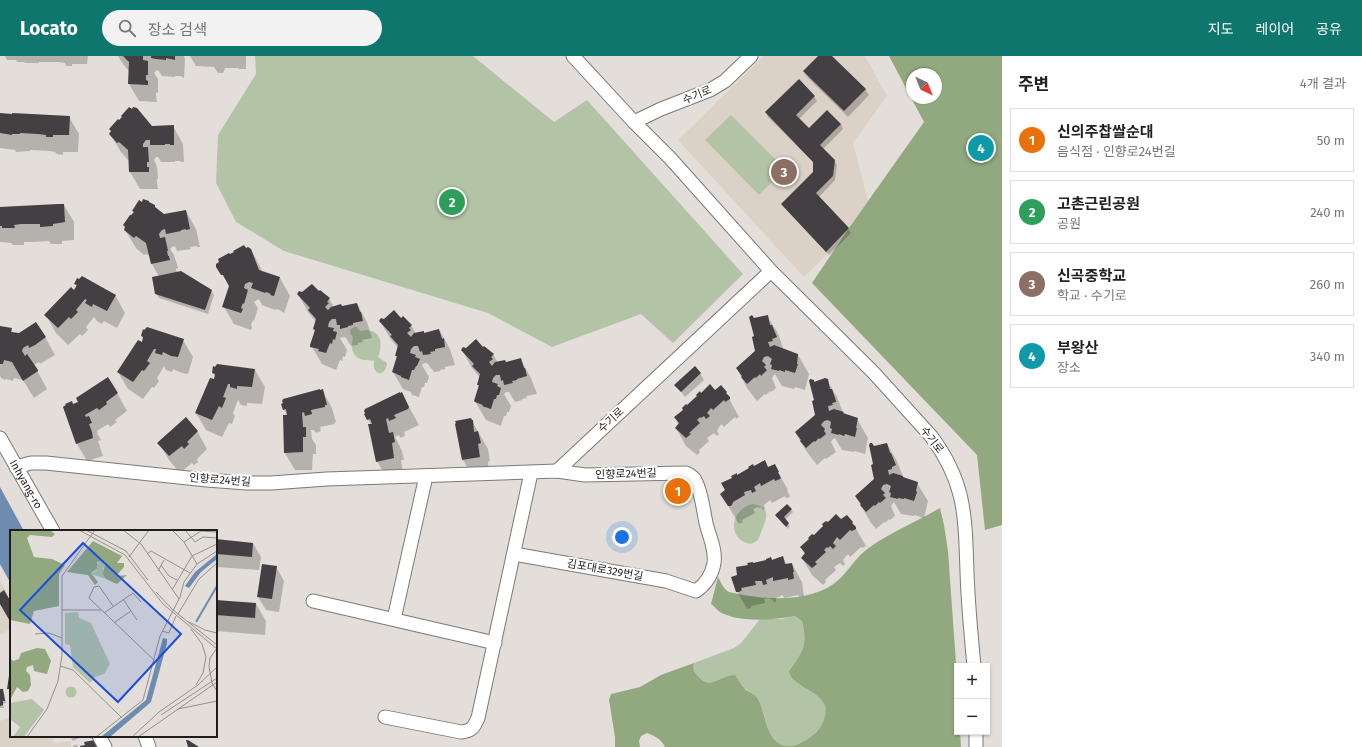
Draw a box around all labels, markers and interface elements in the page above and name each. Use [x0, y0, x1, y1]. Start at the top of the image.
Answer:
search box [102, 10, 382, 46]
text: Locato [20, 17, 78, 40]
icon: search [116, 17, 138, 39]
text: 장소 검색 [148, 21, 207, 39]
text: 지도 [1208, 21, 1234, 38]
text: 레이어 [1256, 21, 1294, 38]
text: 공유 [1316, 21, 1342, 38]
north arrow [906, 68, 942, 104]
text: 주변 [1018, 74, 1049, 95]
text: 4개 결과 [1300, 76, 1346, 91]
street label: 수기로 [680, 83, 714, 107]
text: 신의주찹쌀순대 [1057, 123, 1154, 141]
pin: 4 [968, 133, 994, 163]
text: 1 [1029, 133, 1035, 148]
text: 50 m [1317, 133, 1345, 148]
text: 음식점 · 인향로24번길 [1057, 144, 1176, 159]
pin: 3 [771, 157, 797, 187]
pin: 2 [439, 187, 465, 217]
text: 고촌근린공원 [1057, 195, 1140, 213]
text: 2 [1029, 205, 1035, 220]
text: 240 m [1310, 205, 1345, 220]
text: 공원 [1057, 216, 1081, 231]
text: 신곡중학교 [1057, 267, 1126, 285]
text: 3 [1029, 277, 1035, 292]
text: 260 m [1310, 277, 1345, 292]
text: 학교 · 수기로 [1057, 288, 1127, 303]
text: 부왕산 [1057, 339, 1098, 357]
text: 4 [1028, 349, 1036, 364]
text: 340 m [1310, 349, 1345, 364]
text: 장소 [1057, 360, 1081, 375]
street label: 수기로 [595, 405, 627, 435]
street label: 수기로 [918, 424, 946, 456]
street label: Inhyang-ro [7, 457, 45, 511]
street label: 인향로24번길 [595, 466, 657, 482]
street label: 인향로24번길 [189, 471, 251, 489]
pin: 1 [665, 476, 691, 506]
your location [612, 527, 632, 547]
inset map [10, 530, 217, 737]
street label: 김포대로329번길 [566, 557, 644, 583]
map controls [954, 663, 990, 735]
button: + [954, 663, 990, 699]
button: − [954, 699, 990, 735]

